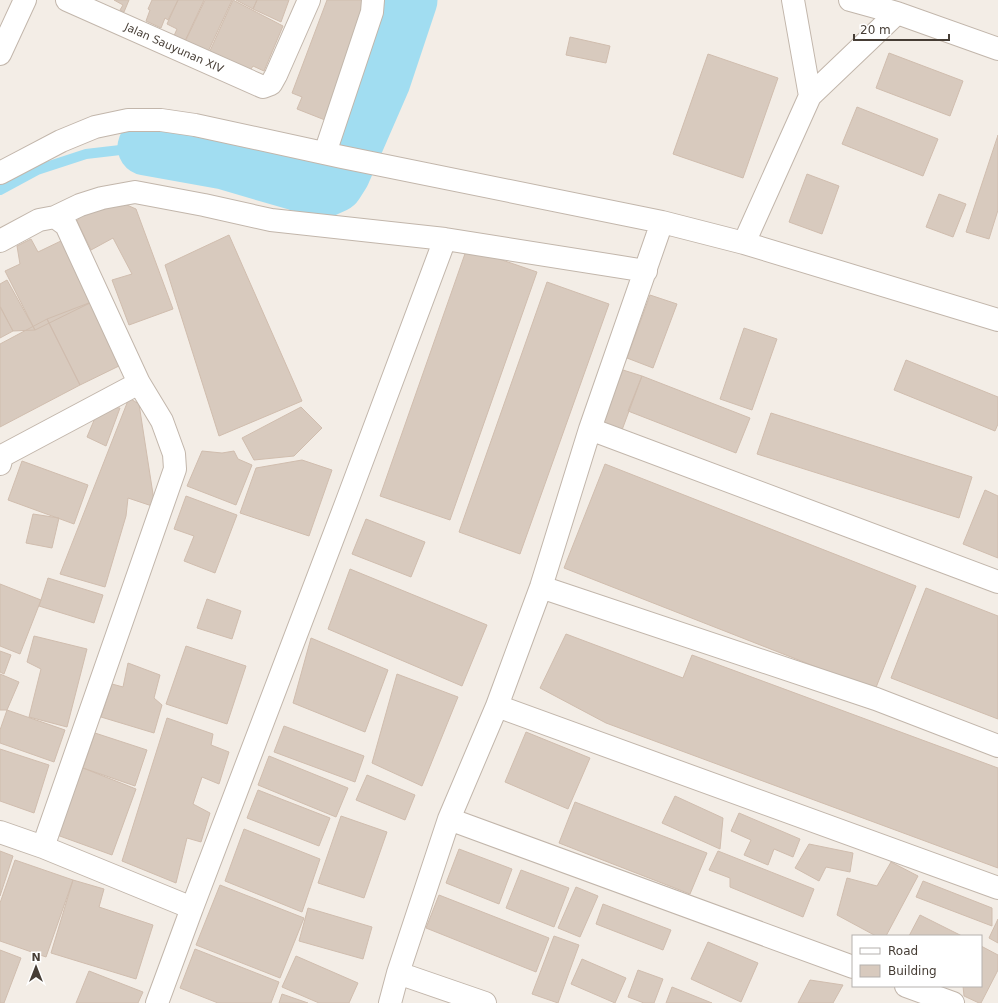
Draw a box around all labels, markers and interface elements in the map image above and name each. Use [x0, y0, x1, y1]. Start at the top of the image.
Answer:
scale bar [854, 16, 949, 42]
street label: Jalan Sauyunan XIV [122, 20, 226, 76]
text: 20 m [860, 23, 891, 37]
legend [852, 935, 982, 987]
text: Road [888, 944, 918, 958]
north arrow [16, 947, 56, 987]
text: N [31, 951, 41, 964]
text: Building [888, 964, 937, 978]

